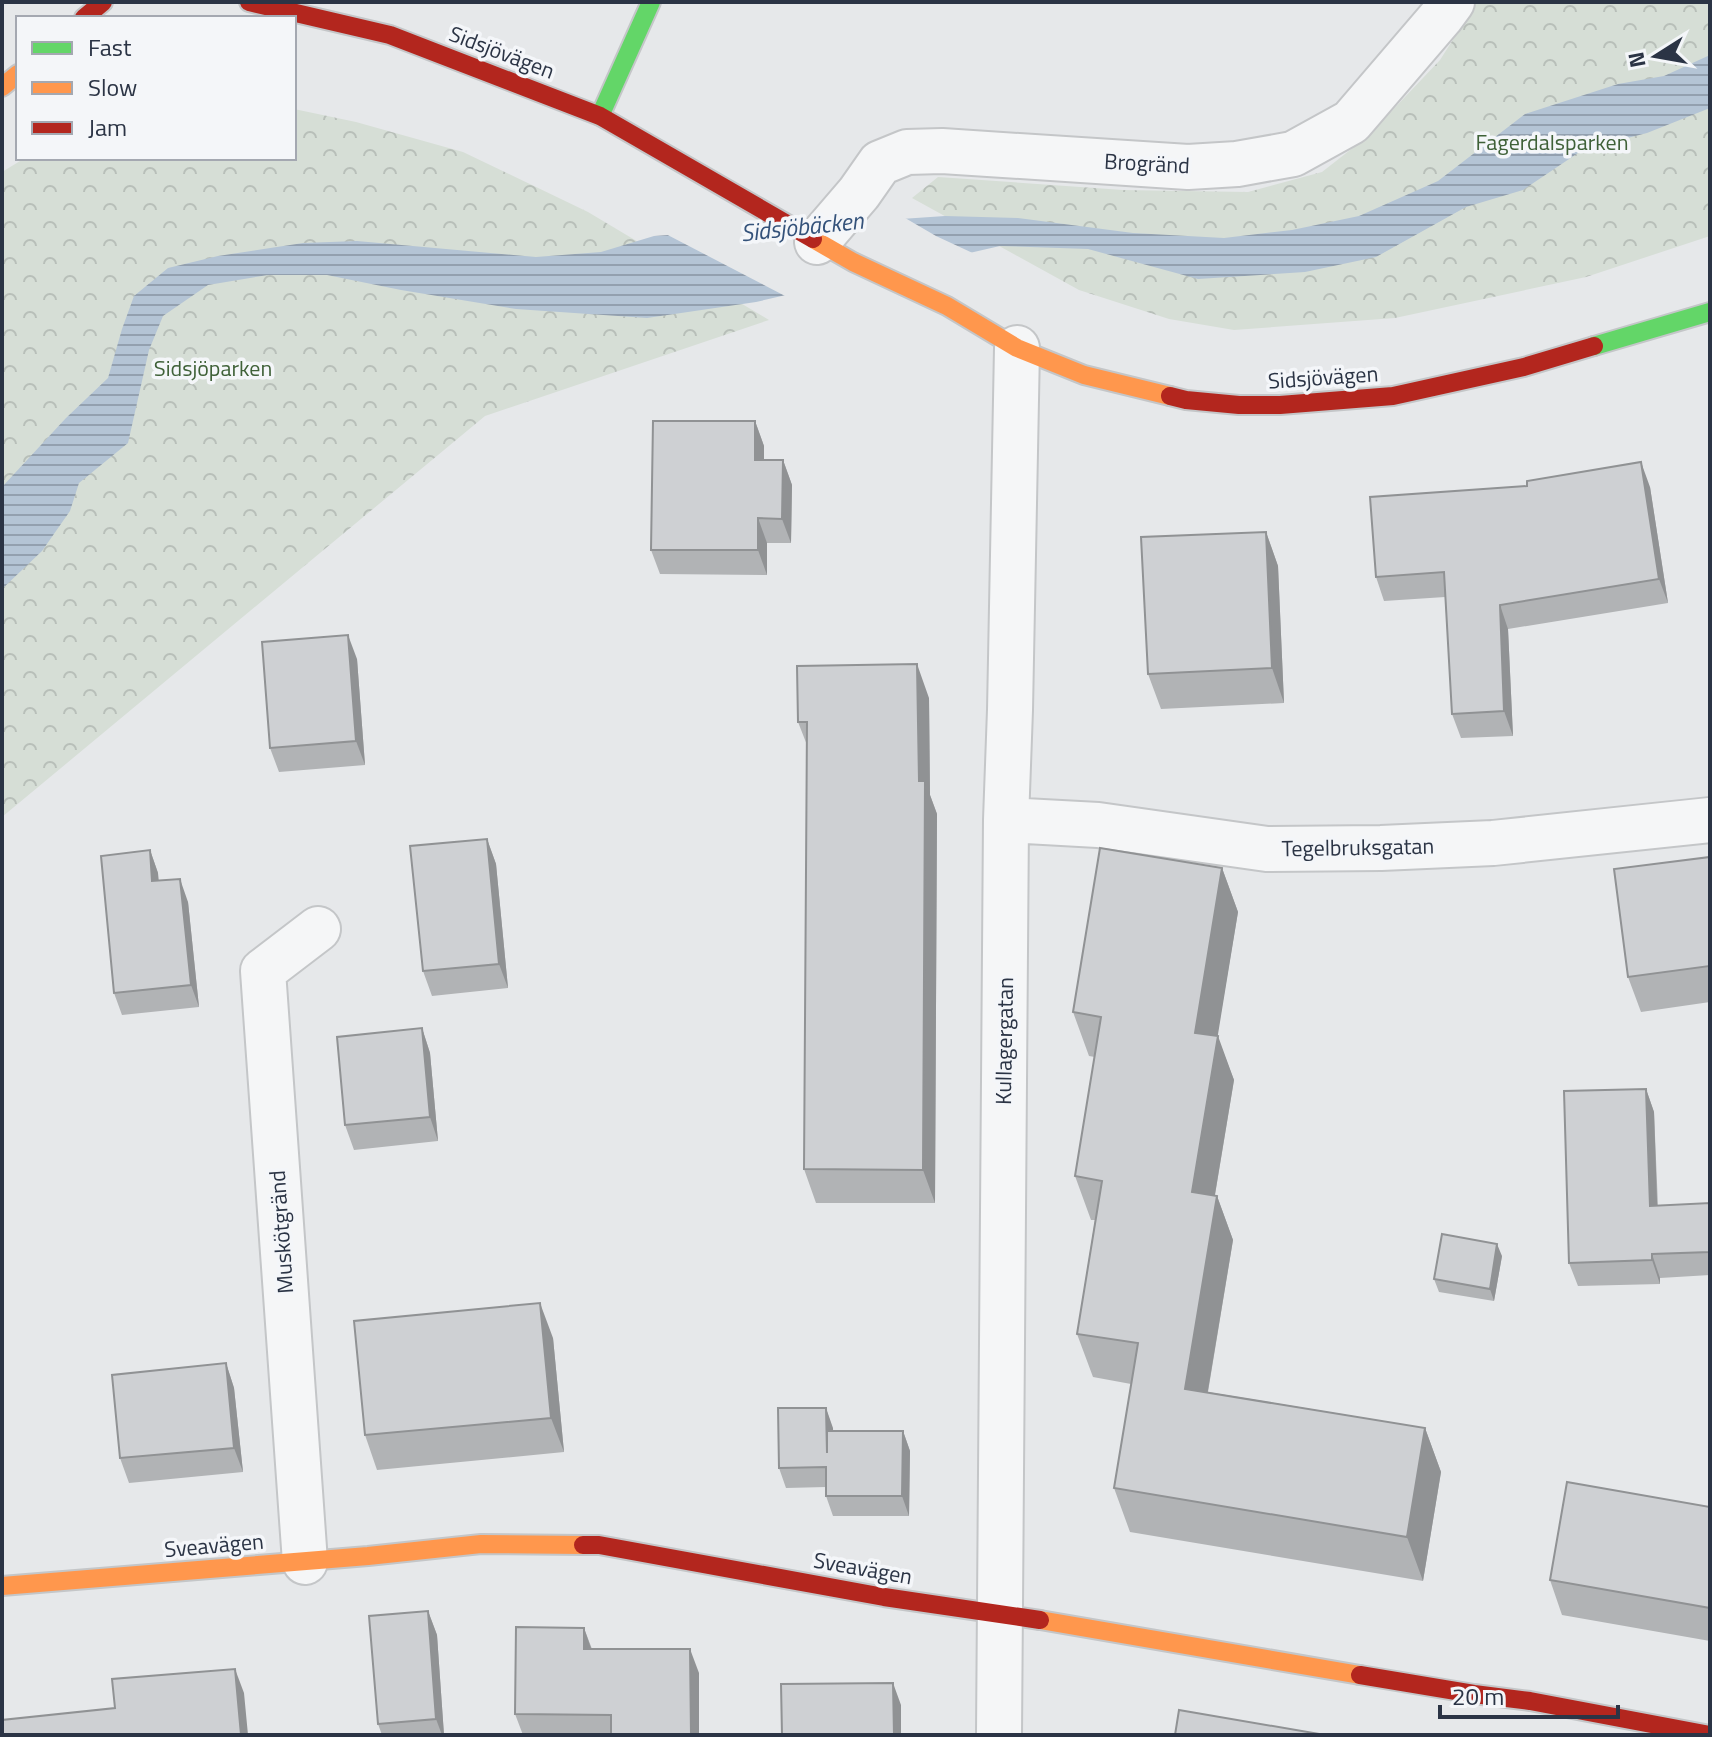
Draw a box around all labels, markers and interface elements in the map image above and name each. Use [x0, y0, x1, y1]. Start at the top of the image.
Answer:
legend [16, 16, 296, 160]
street label: Sidsjövägen [444, 16, 560, 88]
north arrow [1616, 16, 1696, 96]
text: Fast [88, 29, 132, 65]
text: N [1618, 49, 1655, 71]
text: Slow [88, 69, 137, 105]
text: Jam [88, 109, 127, 145]
park label: Fagerdalsparken [1476, 125, 1629, 159]
street label: Brogränd [1103, 144, 1191, 182]
water label: Sidsjöbäcken [739, 202, 866, 250]
park label: Sidsjöparken [154, 351, 272, 385]
street label: Sidsjövägen [1267, 356, 1379, 398]
street label: Tegelbruksgatan [1281, 829, 1435, 865]
street label: Kullagergatan [986, 977, 1022, 1105]
street label: Muskötgränd [260, 1169, 302, 1295]
street label: Sveavägen [163, 1524, 265, 1566]
street label: Sveavägen [811, 1543, 915, 1593]
scale bar [1440, 1669, 1618, 1719]
text: 20 m [1452, 1678, 1504, 1714]

